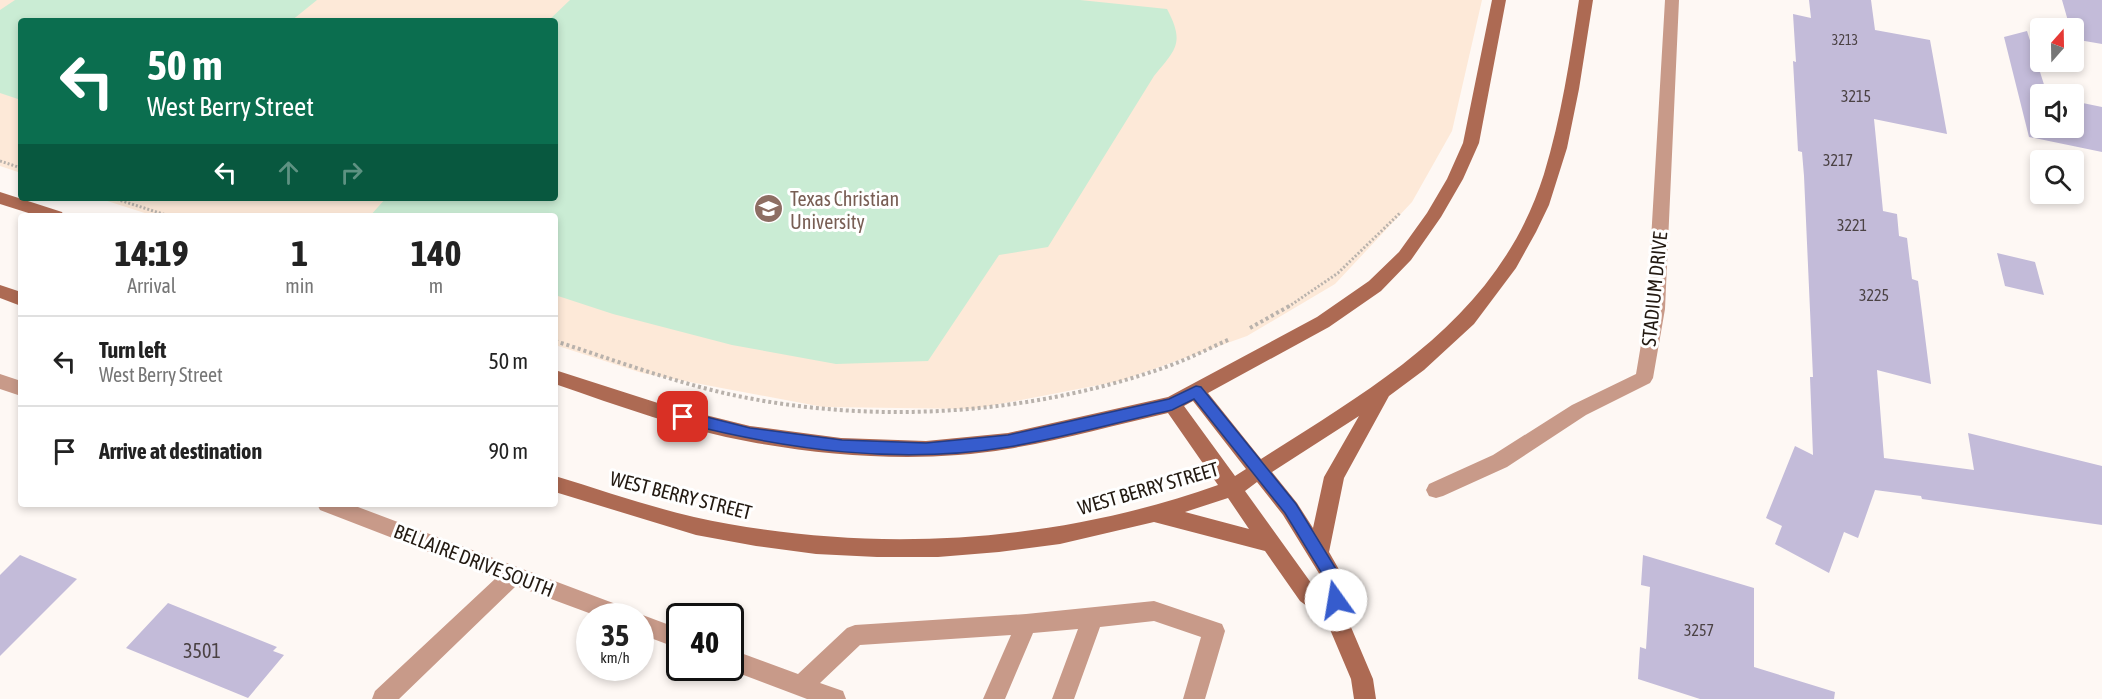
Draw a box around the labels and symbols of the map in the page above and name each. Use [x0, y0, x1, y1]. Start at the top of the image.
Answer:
north arrow [2030, 18, 2084, 72]
house number: 3213 [1832, 32, 1858, 48]
house number: 3215 [1841, 87, 1871, 105]
house number: 3217 [1823, 151, 1853, 169]
place label: Texas Christian University [790, 187, 899, 233]
school or university icon: Texas Christian University [753, 193, 785, 225]
house number: 3221 [1837, 216, 1867, 234]
street label: STADIUM DRIVE [1637, 230, 1671, 347]
house number: 3225 [1859, 286, 1889, 304]
pin [657, 391, 708, 442]
street label: WEST BERRY STREET [1075, 457, 1221, 519]
street label: WEST BERRY STREET [608, 466, 755, 524]
street label: BELLAIRE DRIVE SOUTH [391, 519, 557, 601]
position arrow [1304, 568, 1368, 632]
speed limit sign: 40 [666, 603, 744, 681]
house number: 3257 [1684, 621, 1714, 639]
house number: 3501 [183, 639, 221, 662]

